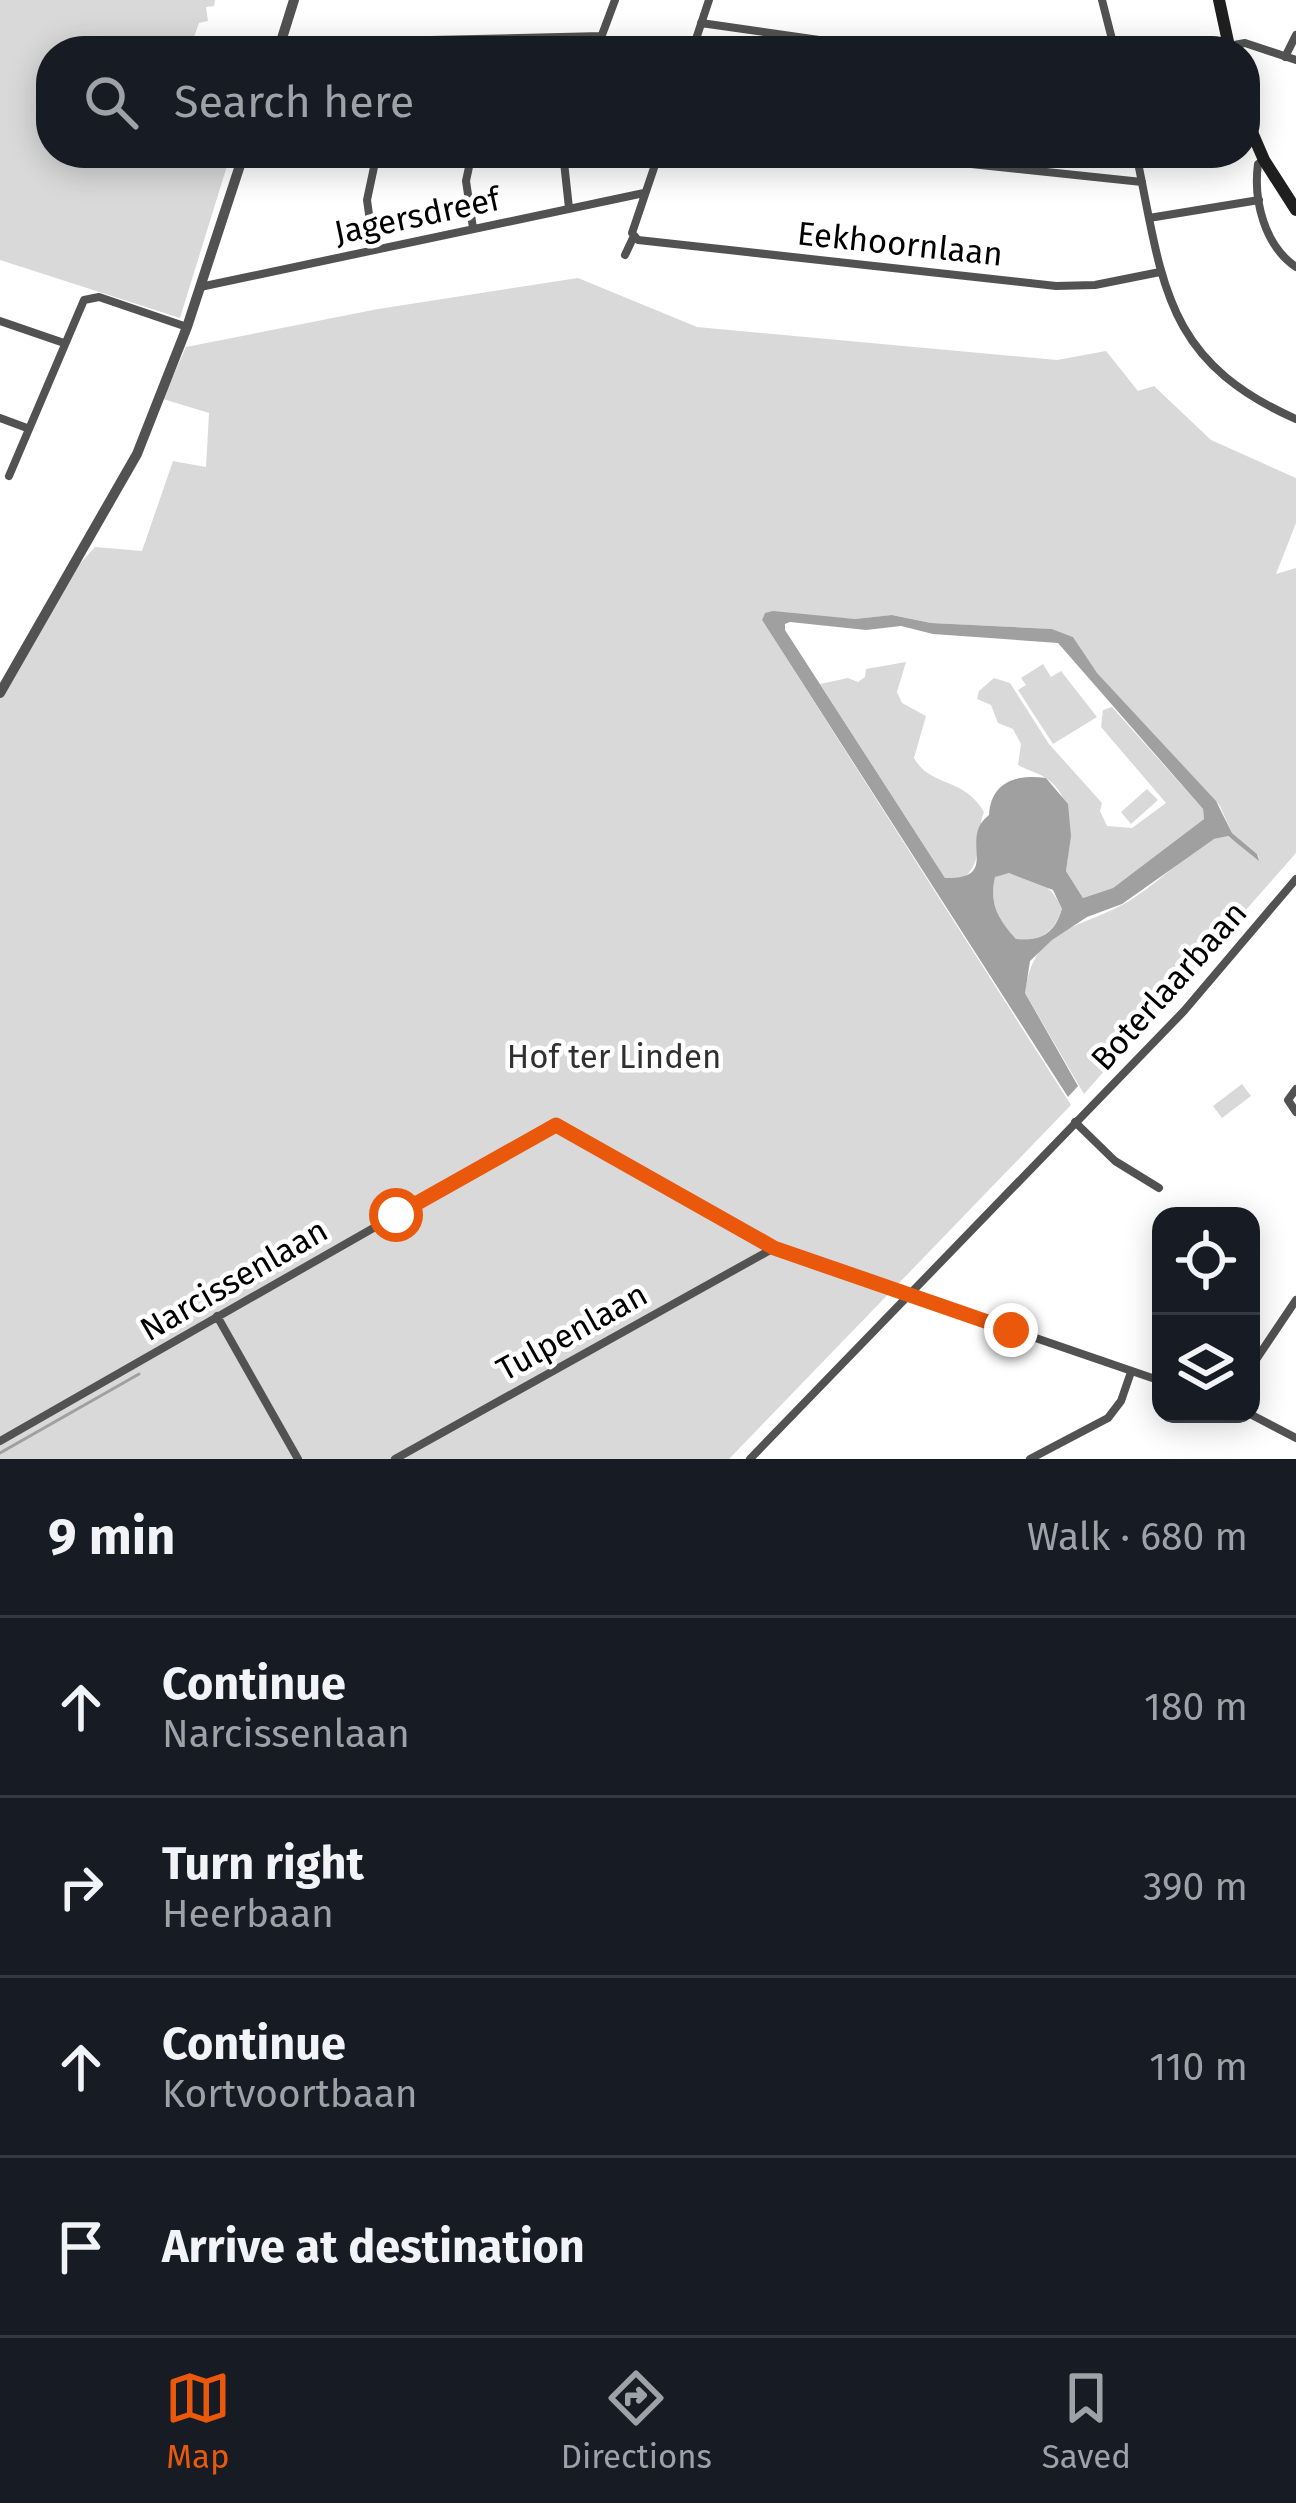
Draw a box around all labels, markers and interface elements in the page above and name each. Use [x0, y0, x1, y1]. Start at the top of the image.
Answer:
search box [36, 36, 1260, 168]
icon: search [78, 69, 144, 135]
text: Search here [174, 75, 414, 129]
street label: Jagersdreef [330, 178, 506, 253]
street label: Eekhoornlaan [795, 213, 1005, 275]
street label: Boterlaarbaan [1083, 893, 1255, 1079]
park label: Hof ter Linden [507, 1037, 721, 1077]
route start [369, 1188, 423, 1242]
map controls [1152, 1207, 1260, 1423]
button: locate [1152, 1207, 1260, 1315]
street label: Narcissenlaan [133, 1210, 335, 1350]
street label: Tulpenlaan [490, 1274, 654, 1390]
route end [984, 1303, 1038, 1357]
button: layers [1152, 1315, 1260, 1423]
text: 9 min [48, 1506, 176, 1568]
text: Walk · 680 m [1027, 1514, 1248, 1560]
text: Continue [162, 1657, 346, 1711]
icon: ahead [48, 1674, 114, 1740]
text: 180 m [1144, 1684, 1248, 1730]
text: Narcissenlaan [162, 1711, 410, 1757]
text: Turn right [162, 1837, 364, 1891]
icon: right [48, 1854, 114, 1920]
text: 390 m [1143, 1864, 1248, 1910]
text: Heerbaan [162, 1891, 334, 1937]
text: Continue [162, 2017, 346, 2071]
icon: ahead [48, 2034, 114, 2100]
text: 110 m [1149, 2044, 1248, 2090]
text: Kortvoortbaan [162, 2071, 418, 2117]
icon: arrive [48, 2214, 114, 2280]
text: Arrive at destination [162, 2220, 585, 2274]
tab: Map [165, 2365, 231, 2477]
tab: Directions [561, 2365, 712, 2477]
tab: Saved [1042, 2365, 1131, 2477]

